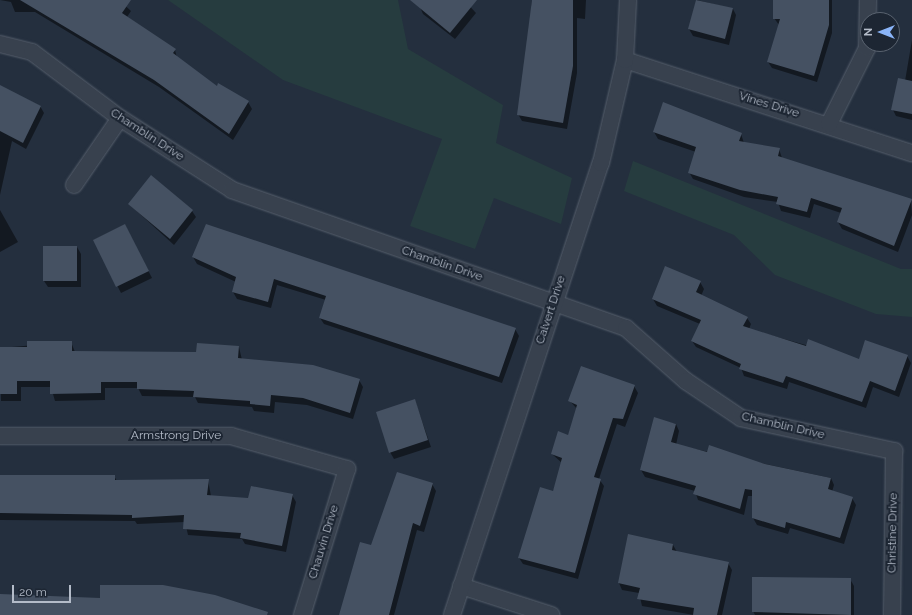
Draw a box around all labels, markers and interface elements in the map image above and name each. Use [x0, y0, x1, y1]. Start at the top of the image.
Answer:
north arrow [860, 12, 900, 52]
text: N [862, 28, 875, 36]
street label: Vines Drive [737, 89, 801, 121]
street label: Chamblin Drive [108, 106, 186, 164]
street label: Chamblin Drive [400, 243, 484, 285]
street label: Calvert Drive [533, 274, 569, 346]
street label: Chamblin Drive [740, 409, 826, 443]
street label: Armstrong Drive [131, 429, 221, 443]
street label: Christine Drive [885, 493, 901, 573]
street label: Chauvin Drive [306, 503, 342, 581]
scale bar [14, 577, 73, 603]
text: 20 m [19, 585, 47, 599]

